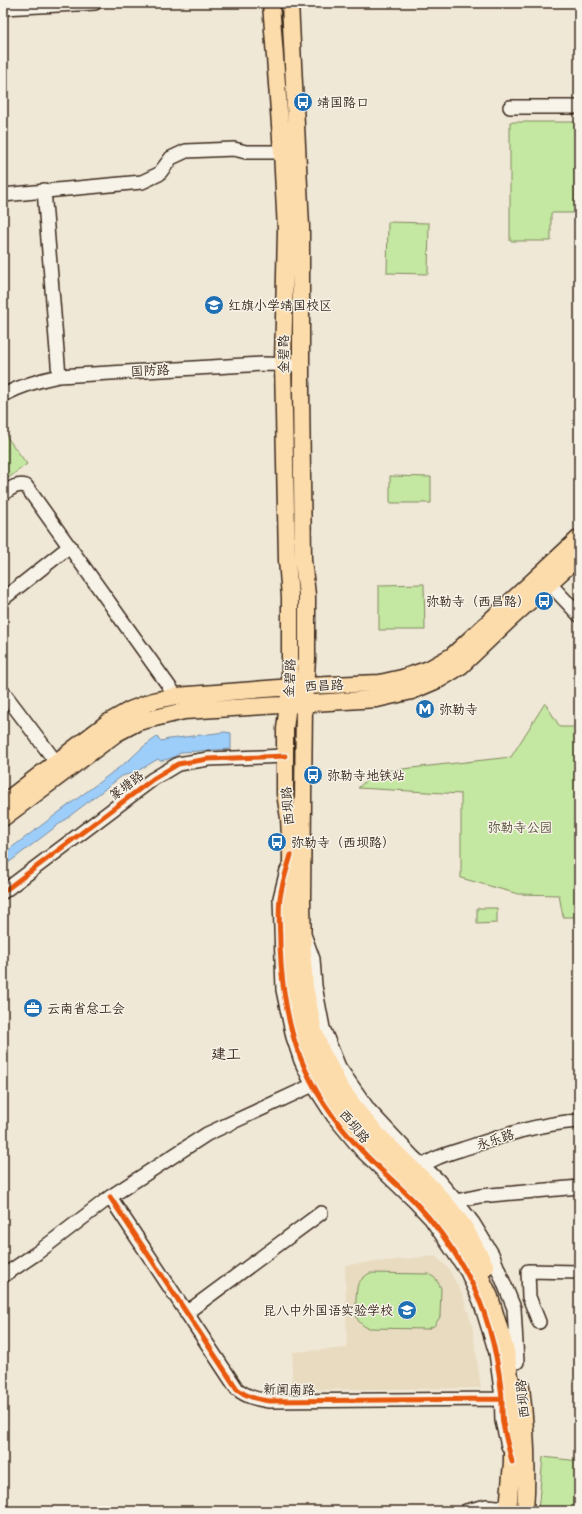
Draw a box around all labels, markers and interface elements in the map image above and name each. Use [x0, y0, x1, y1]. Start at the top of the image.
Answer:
bus stop icon: 靖国路口 [292, 91, 314, 113]
place label: 靖国路口 [317, 93, 369, 111]
school or university icon: 红旗小学靖国校区 [203, 294, 225, 316]
place label: 红旗小学靖国校区 [228, 296, 332, 314]
street label: 金碧路 [274, 334, 292, 374]
street label: 国防路 [130, 360, 170, 380]
bus stop icon: 弥勒寺（西昌路） [533, 590, 555, 612]
place label: 弥勒寺（西昌路） [426, 592, 530, 610]
street label: 金碧路 [279, 658, 299, 698]
street label: 西昌路 [304, 675, 344, 695]
metro station icon: 弥勒寺 [414, 698, 436, 720]
place label: 弥勒寺 [439, 700, 478, 718]
bus stop icon: 弥勒寺地铁站 [302, 764, 324, 786]
street label: 篆塘路 [105, 766, 147, 804]
place label: 弥勒寺地铁站 [327, 766, 405, 784]
street label: 西坝路 [276, 786, 298, 826]
park label: 弥勒寺公园 [487, 818, 553, 836]
bus stop icon: 弥勒寺（西坝路） [266, 831, 288, 853]
place label: 弥勒寺（西坝路） [291, 833, 395, 851]
office icon: 云南省总工会 [22, 997, 44, 1019]
place label: 云南省总工会 [47, 999, 125, 1017]
district label: 建工 [211, 1043, 241, 1064]
street label: 西坝路 [336, 1105, 374, 1147]
street label: 永乐路 [474, 1124, 516, 1154]
school or university icon: 昆八中外国语实验学校 [396, 1299, 418, 1321]
place label: 昆八中外国语实验学校 [263, 1301, 393, 1319]
street label: 西坝路 [511, 1379, 533, 1419]
street label: 新闻南路 [263, 1380, 315, 1398]

